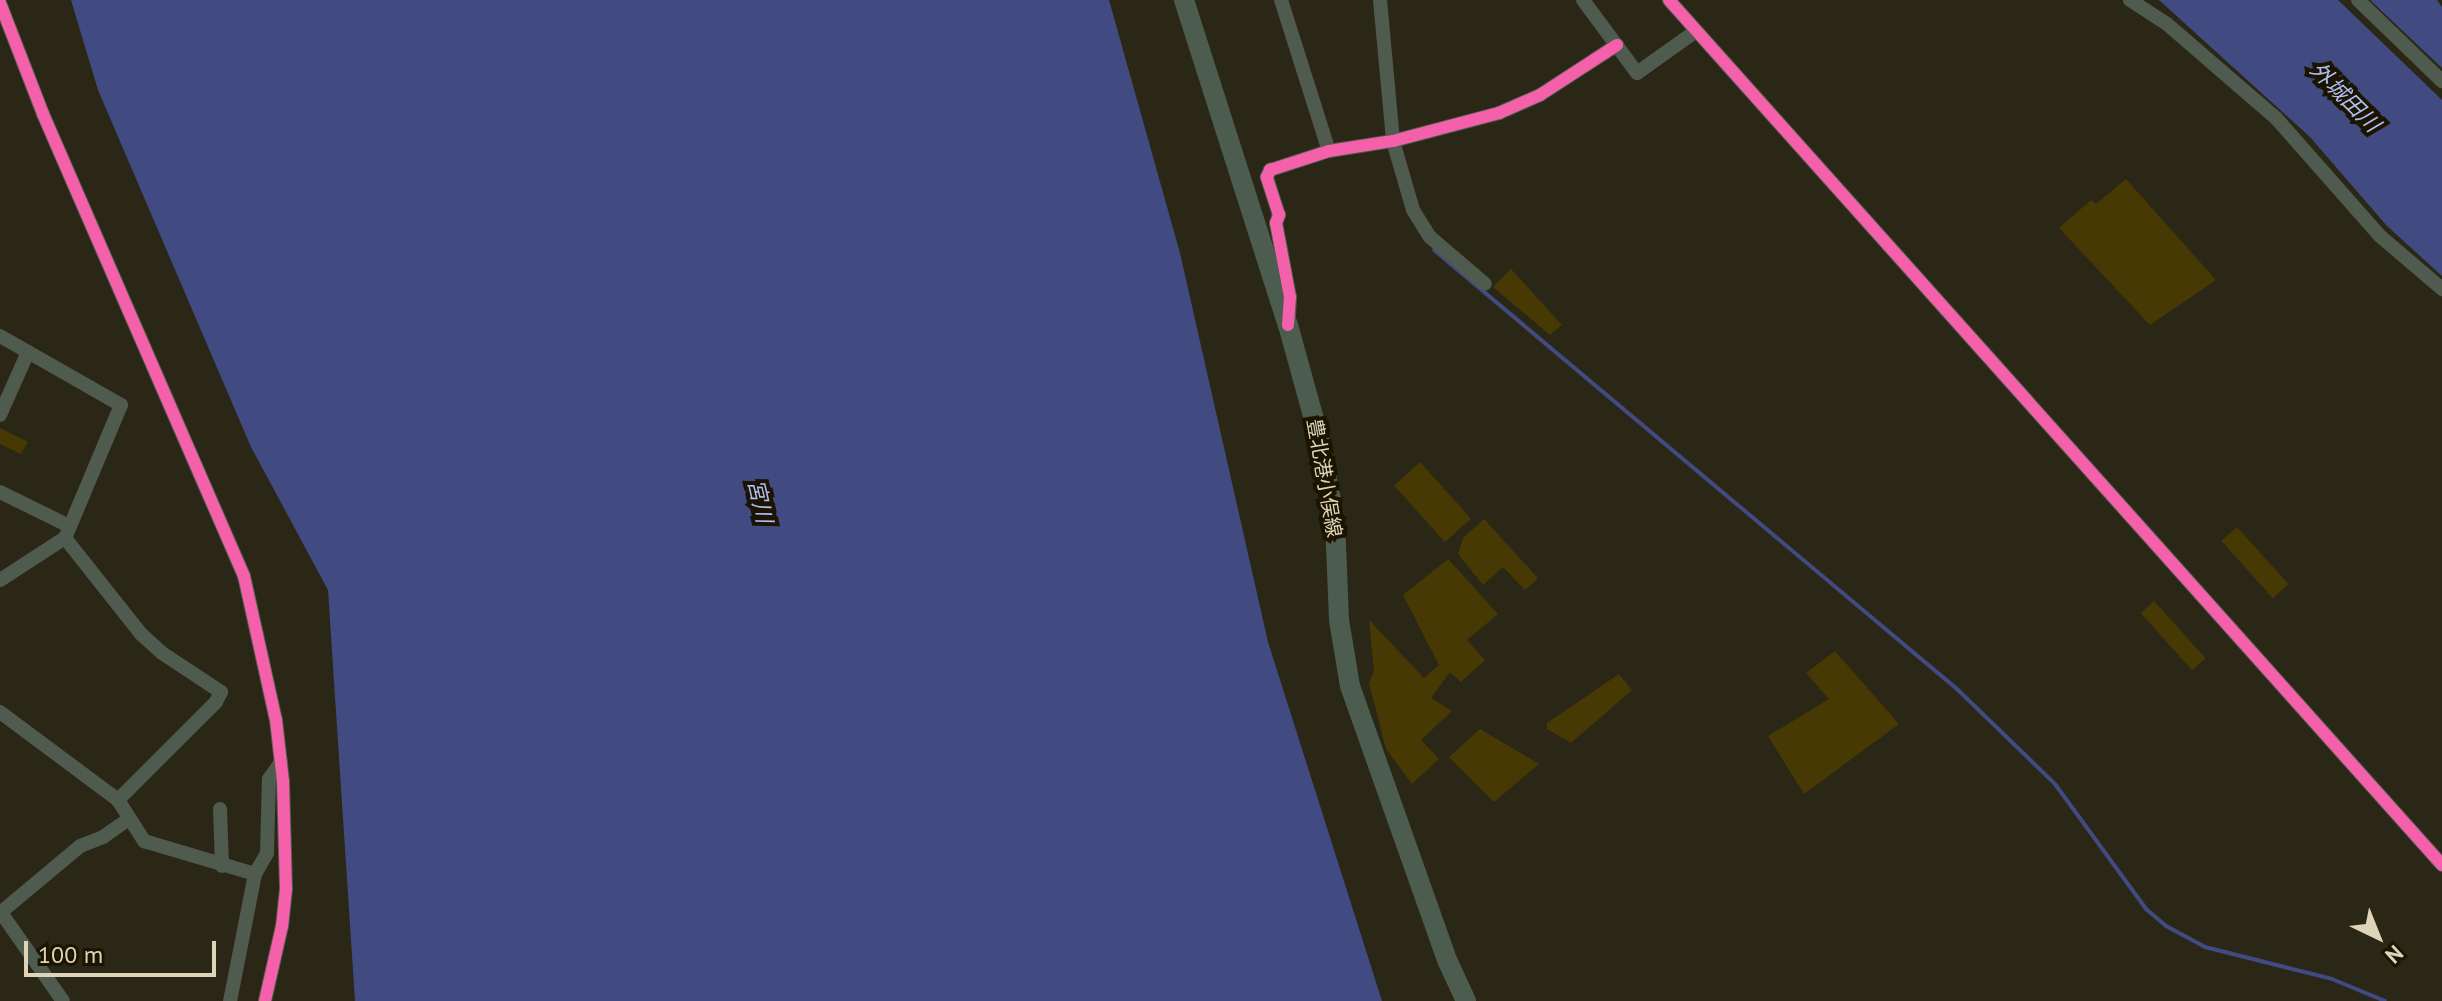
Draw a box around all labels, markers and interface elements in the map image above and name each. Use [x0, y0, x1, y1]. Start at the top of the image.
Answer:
water label: 外城田川 [2305, 57, 2385, 137]
street label: 豊北港小俣線 [1302, 417, 1346, 539]
water label: 宮川 [742, 477, 778, 525]
north arrow [2338, 897, 2418, 977]
scale bar [28, 925, 220, 975]
text: 100 m [38, 939, 103, 970]
text: N [2380, 939, 2409, 970]

